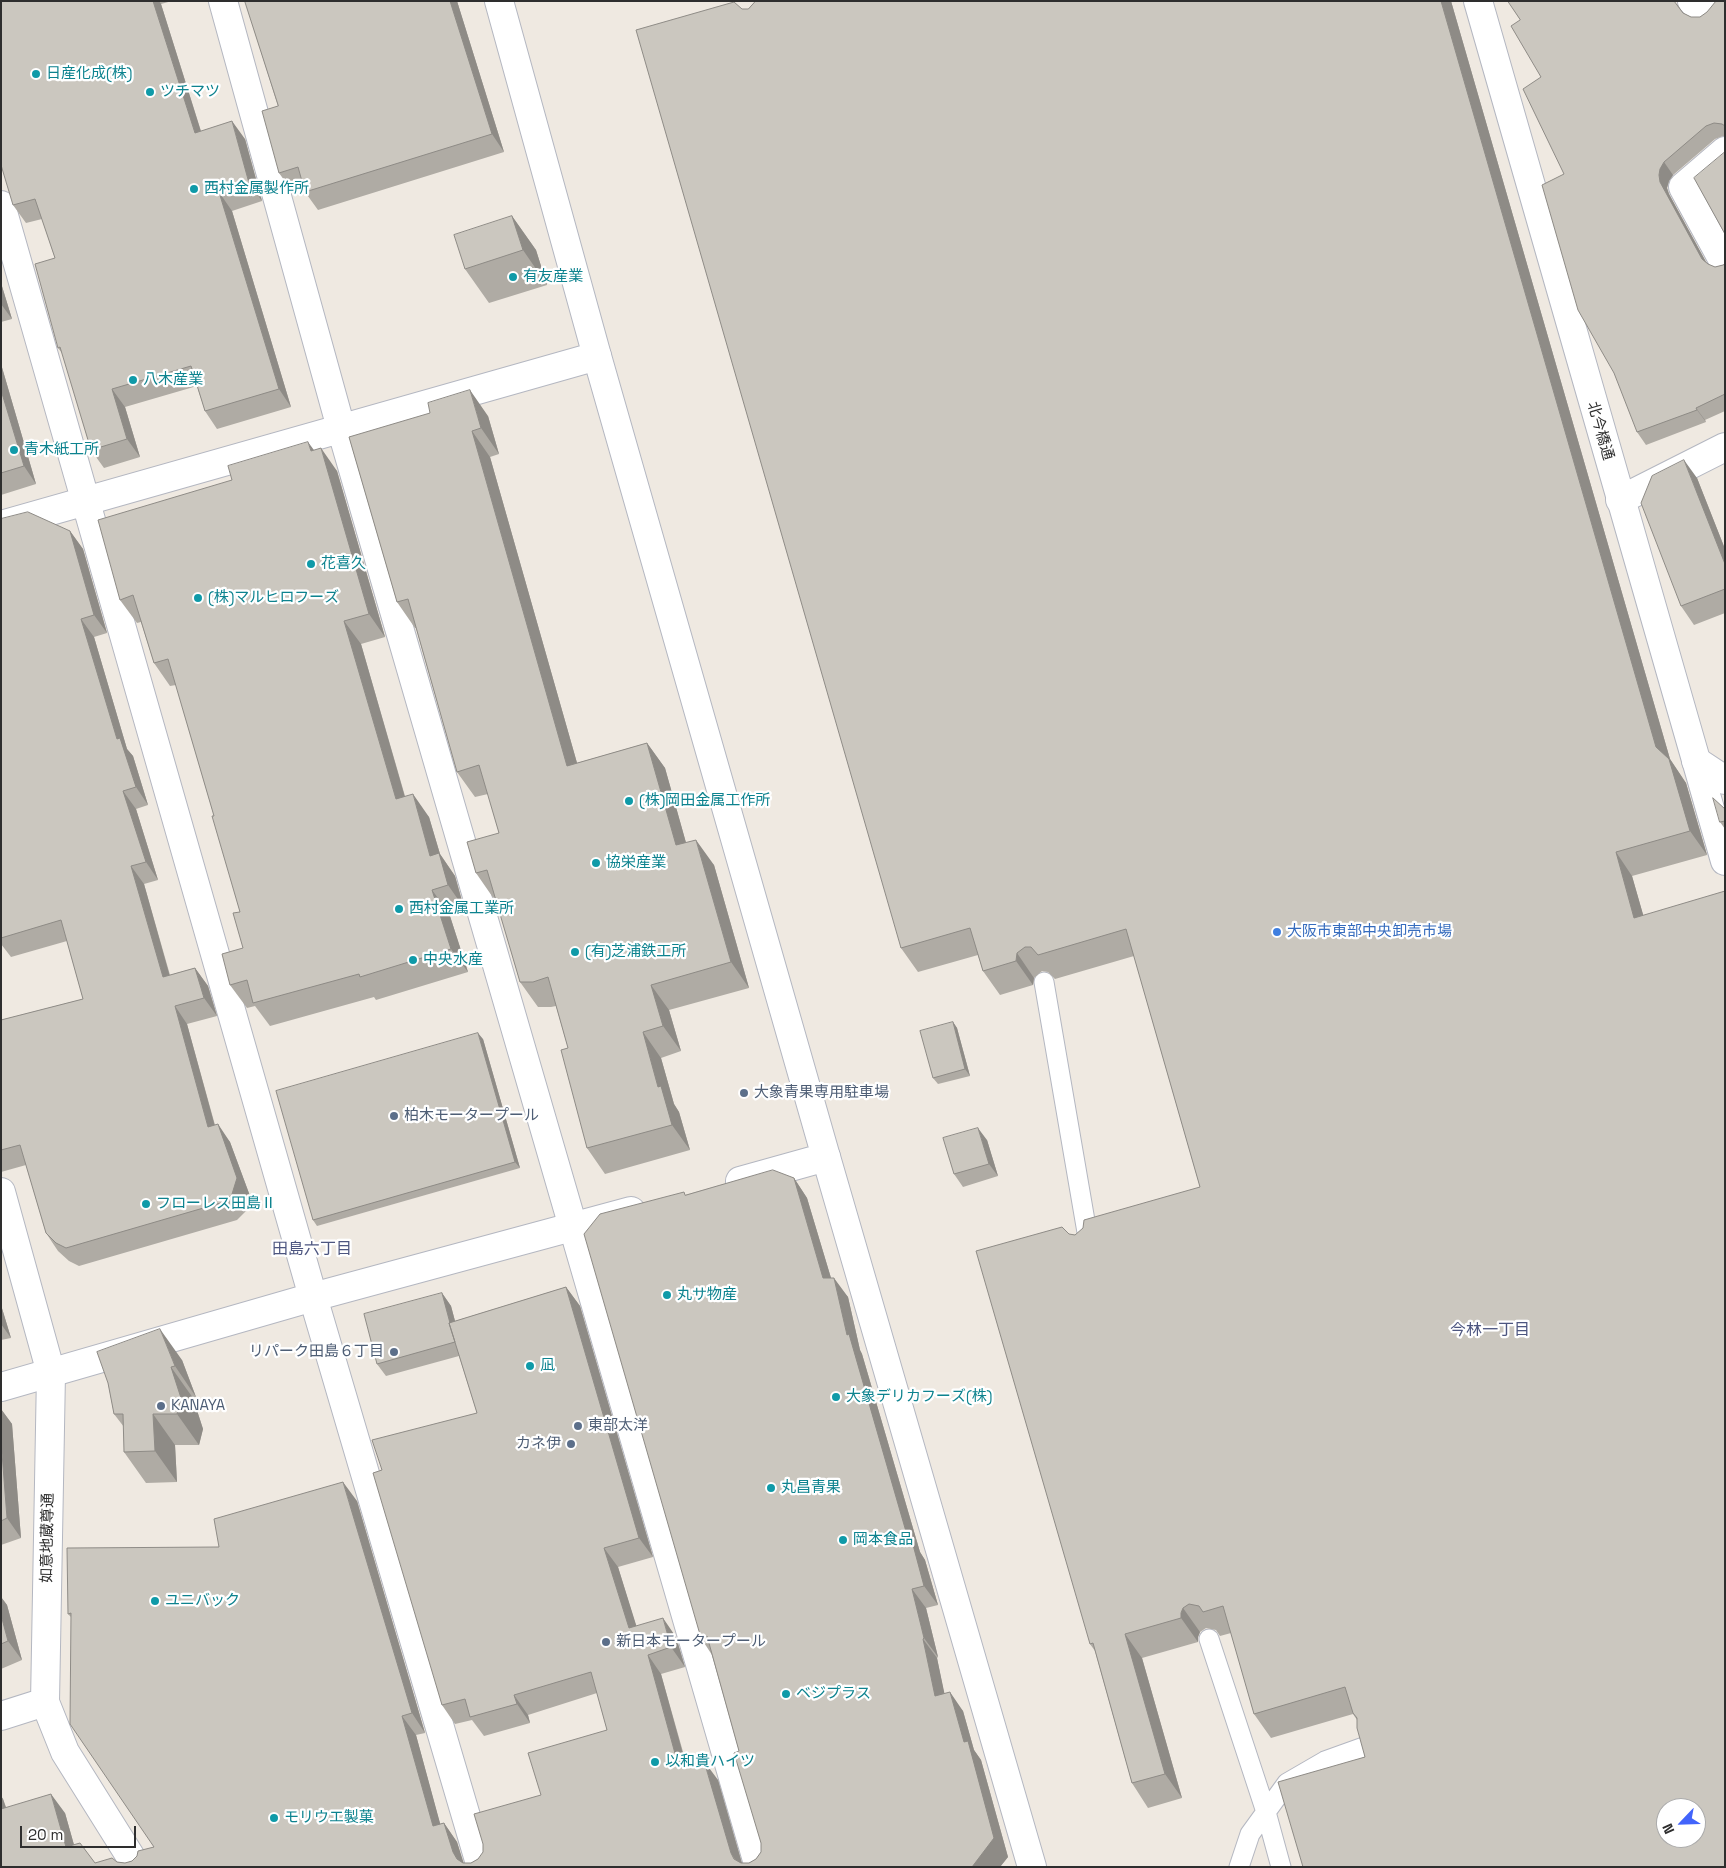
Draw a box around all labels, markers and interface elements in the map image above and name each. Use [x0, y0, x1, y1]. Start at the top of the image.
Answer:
place label: 日産化成(株) [46, 65, 132, 83]
marker: 日産化成(株) [30, 68, 42, 80]
place label: ツチマツ [160, 83, 220, 101]
marker: ツチマツ [144, 86, 156, 98]
place label: 西村金属製作所 [204, 180, 309, 198]
marker: 西村金属製作所 [188, 183, 200, 195]
place label: 有友産業 [523, 268, 583, 286]
marker: 有友産業 [507, 271, 519, 283]
place label: 八木産業 [143, 371, 203, 389]
marker: 八木産業 [127, 374, 139, 386]
street label: 北今橋通 [1583, 400, 1617, 462]
place label: 青木紙工所 [24, 441, 99, 459]
marker: 青木紙工所 [8, 444, 20, 456]
place label: 花喜久 [321, 555, 366, 573]
marker: 花喜久 [305, 558, 317, 570]
place label: (株)マルヒロフーズ [208, 589, 339, 607]
marker: (株)マルヒロフーズ [192, 592, 204, 604]
place label: (株)岡田金属工作所 [639, 792, 770, 810]
marker: (株)岡田金属工作所 [623, 795, 635, 807]
place label: 協栄産業 [606, 854, 666, 872]
marker: 協栄産業 [590, 857, 602, 869]
place label: 西村金属工業所 [409, 900, 514, 918]
marker: 西村金属工業所 [393, 903, 405, 915]
place label: 大阪市東部中央卸売市場 [1287, 923, 1452, 941]
marker: 大阪市東部中央卸売市場 [1271, 926, 1283, 938]
place label: (有)芝浦鉄工所 [585, 943, 686, 961]
marker: (有)芝浦鉄工所 [569, 946, 581, 958]
place label: 中央水産 [423, 951, 483, 969]
marker: 中央水産 [407, 954, 419, 966]
place label: 大象青果専用駐車場 [754, 1084, 889, 1102]
marker: 大象青果専用駐車場 [738, 1087, 750, 1099]
place label: 柏木モータープール [404, 1107, 539, 1125]
marker: 柏木モータープール [388, 1110, 400, 1122]
place label: フローレス田島Ⅱ [156, 1195, 276, 1213]
marker: フローレス田島Ⅱ [140, 1198, 152, 1210]
district label: 田島六丁目 [272, 1240, 352, 1260]
place label: 丸サ物産 [677, 1286, 737, 1304]
marker: 丸サ物産 [661, 1289, 673, 1301]
district label: 今林一丁目 [1450, 1321, 1530, 1341]
place label: リパーク田島６丁目 [249, 1343, 384, 1361]
marker: リパーク田島６丁目 [388, 1346, 400, 1358]
place label: 凪 [540, 1357, 555, 1375]
marker: 凪 [524, 1360, 536, 1372]
place label: 大象デリカフーズ(株) [846, 1388, 992, 1406]
marker: 大象デリカフーズ(株) [830, 1391, 842, 1403]
place label: KANAYA [171, 1397, 225, 1415]
marker: KANAYA [155, 1400, 167, 1412]
place label: 東部太洋 [588, 1417, 648, 1435]
marker: 東部太洋 [572, 1420, 584, 1432]
place label: カネ伊 [516, 1435, 561, 1453]
marker: カネ伊 [565, 1438, 577, 1450]
place label: 丸昌青果 [781, 1479, 841, 1497]
marker: 丸昌青果 [765, 1482, 777, 1494]
street label: 如意地蔵尊通 [38, 1493, 58, 1583]
place label: 岡本食品 [853, 1531, 913, 1549]
marker: 岡本食品 [837, 1534, 849, 1546]
place label: ユニバック [165, 1592, 240, 1610]
marker: ユニバック [149, 1595, 161, 1607]
place label: 新日本モータープール [616, 1633, 766, 1651]
marker: 新日本モータープール [600, 1636, 612, 1648]
place label: ベジプラス [796, 1685, 871, 1703]
marker: ベジプラス [780, 1688, 792, 1700]
place label: 以和貴ハイツ [665, 1753, 755, 1771]
marker: 以和貴ハイツ [649, 1756, 661, 1768]
north arrow [1656, 1798, 1706, 1848]
place label: モリウエ製菓 [284, 1809, 374, 1827]
marker: モリウエ製菓 [268, 1812, 280, 1824]
scale bar [22, 1816, 139, 1848]
text: N [1658, 1821, 1678, 1837]
text: 20 m [28, 1825, 63, 1844]

